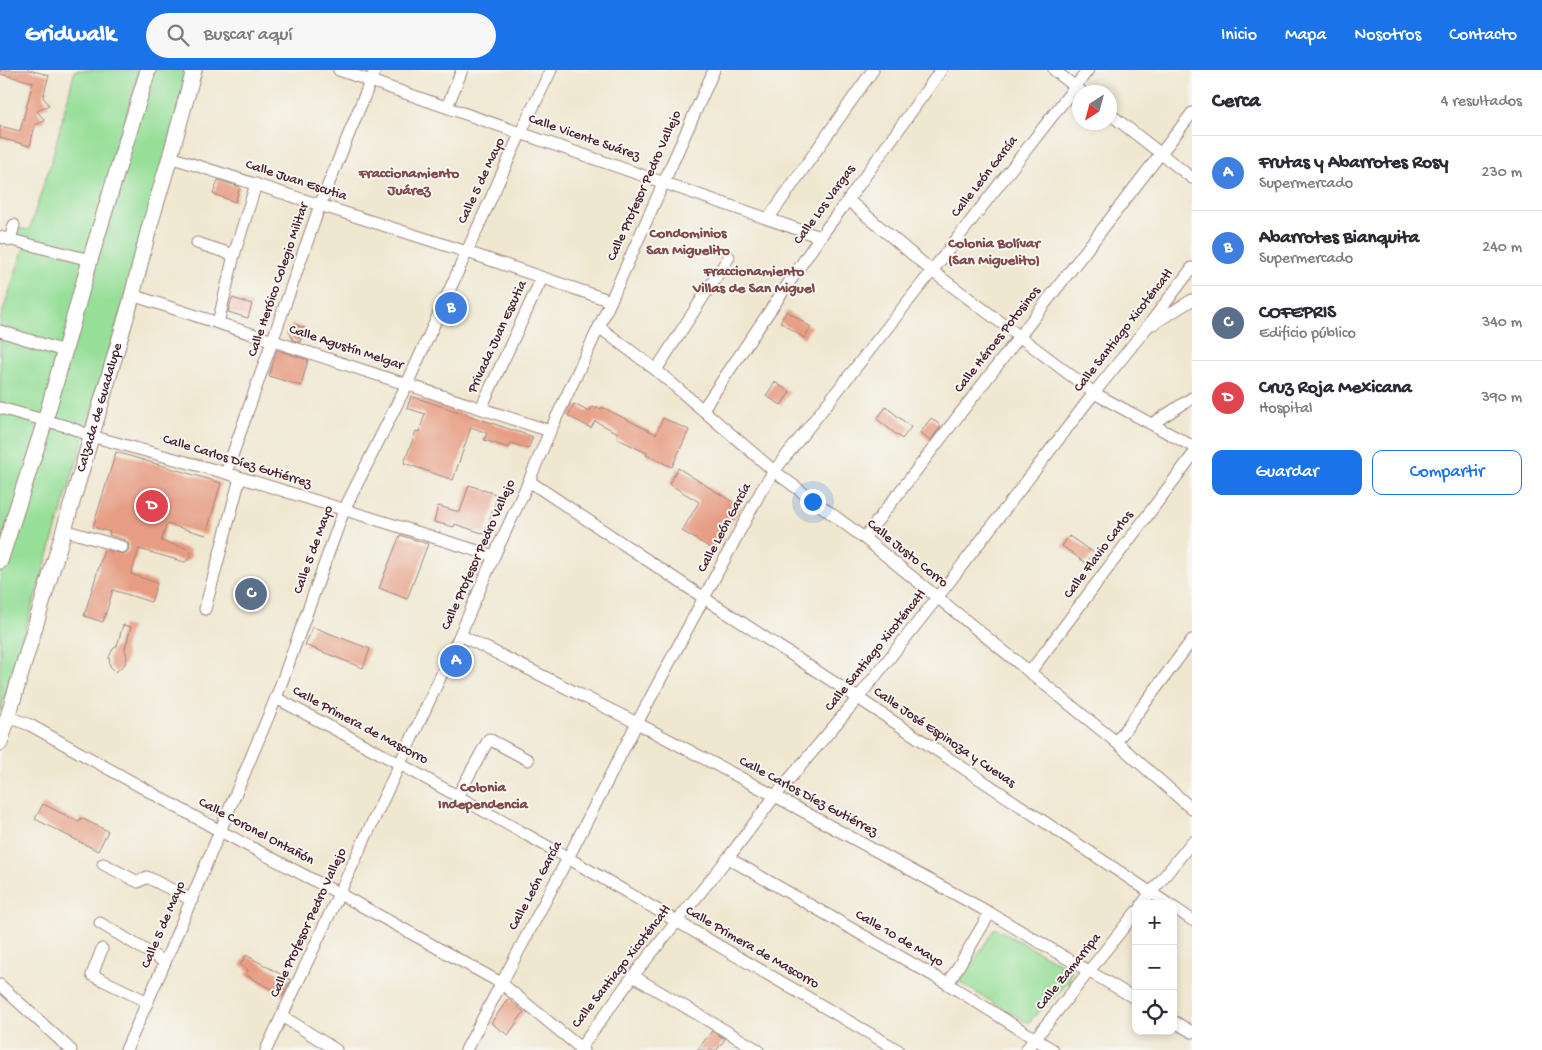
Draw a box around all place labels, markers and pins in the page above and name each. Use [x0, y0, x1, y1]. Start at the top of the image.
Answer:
pin: B [435, 289, 467, 327]
pin: D [136, 487, 168, 525]
pin: C [235, 575, 267, 613]
pin: A [440, 642, 472, 680]

